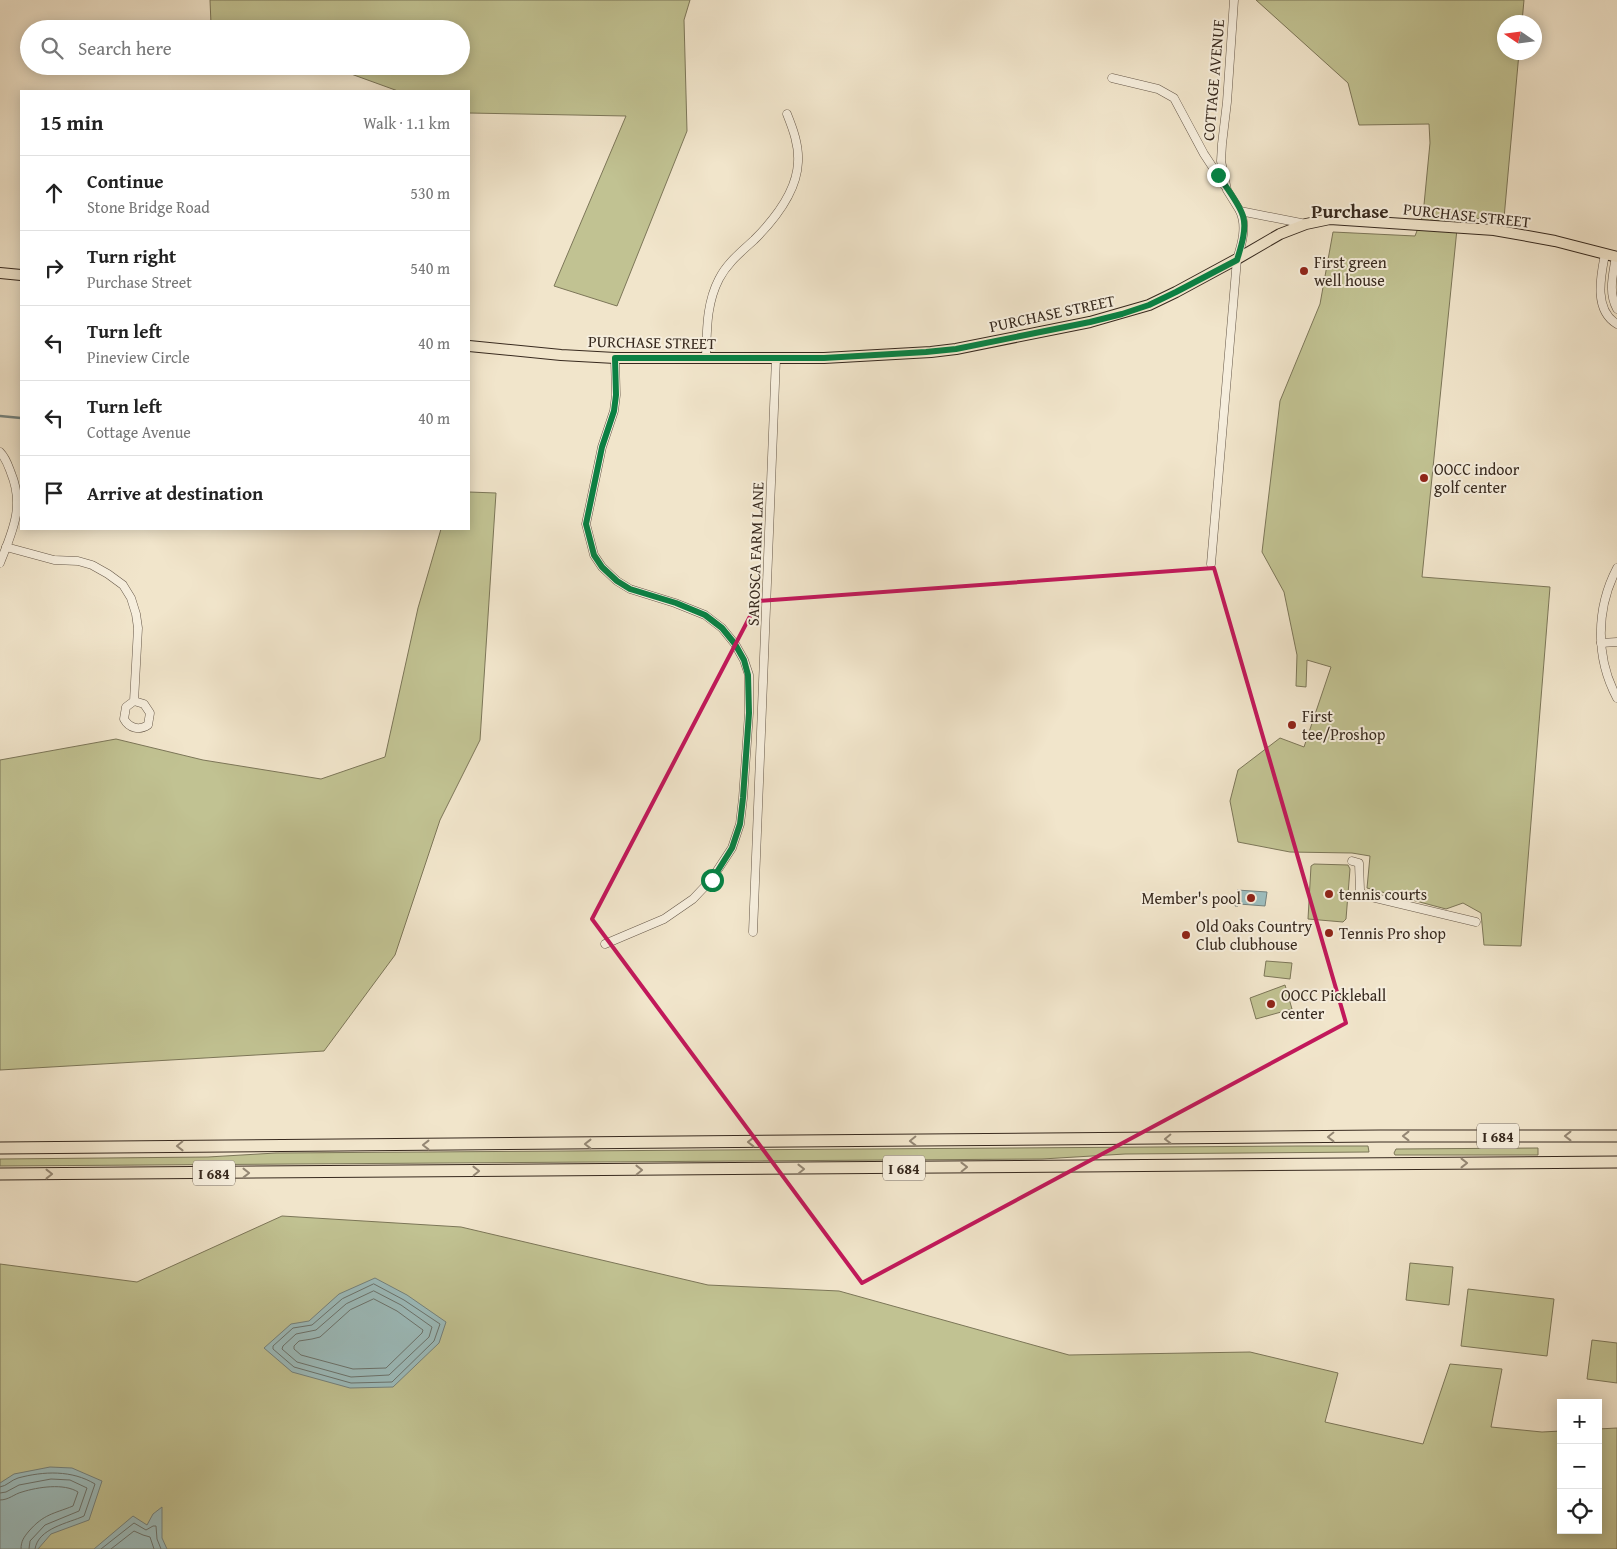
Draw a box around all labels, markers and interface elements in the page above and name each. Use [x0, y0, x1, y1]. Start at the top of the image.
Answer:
north arrow [1497, 15, 1542, 60]
street label: COTTAGE AVENUE [1196, 18, 1230, 142]
search box [20, 20, 470, 75]
icon: search [38, 34, 66, 62]
text: Search here [78, 34, 172, 62]
text: 15 min [40, 107, 103, 138]
text: Walk · 1.1 km [363, 111, 450, 135]
route end [1207, 164, 1230, 187]
text: Continue [87, 167, 164, 195]
icon: ahead [40, 179, 68, 207]
text: 530 m [410, 181, 450, 205]
text: Stone Bridge Road [87, 195, 210, 219]
street label: PURCHASE STREET [1402, 196, 1532, 234]
district label: Purchase [1311, 197, 1389, 225]
text: Turn right [87, 242, 176, 270]
place label: First green well house [1314, 250, 1387, 292]
icon: right [40, 254, 68, 282]
text: 540 m [410, 256, 450, 280]
marker: First green well house [1298, 265, 1310, 277]
text: Purchase Street [87, 270, 192, 294]
street label: PURCHASE STREET [987, 288, 1117, 338]
text: Turn left [87, 317, 162, 345]
icon: left [40, 329, 68, 357]
street label: PURCHASE STREET [588, 329, 716, 355]
text: 40 m [418, 331, 450, 355]
text: Pineview Circle [87, 345, 190, 369]
text: Turn left [87, 392, 162, 420]
icon: left [40, 404, 68, 432]
text: 40 m [418, 406, 450, 430]
text: Cottage Avenue [87, 420, 191, 444]
place label: OOCC indoor golf center [1434, 457, 1520, 499]
marker: OOCC indoor golf center [1418, 472, 1430, 484]
icon: arrive [40, 479, 68, 507]
text: Arrive at destination [87, 479, 263, 507]
street label: SAROSCA FARM LANE [740, 482, 770, 626]
place label: First tee/Proshop [1302, 704, 1386, 746]
marker: First tee/Proshop [1286, 719, 1298, 731]
route start [701, 869, 724, 892]
place label: tennis courts [1339, 882, 1427, 906]
place label: Member's pool [1141, 886, 1242, 910]
marker: tennis courts [1323, 888, 1335, 900]
marker: Member's pool [1245, 892, 1257, 904]
place label: Old Oaks Country Club clubhouse [1196, 914, 1312, 956]
place label: Tennis Pro shop [1339, 921, 1446, 945]
marker: Tennis Pro shop [1323, 927, 1335, 939]
marker: Old Oaks Country Club clubhouse [1180, 929, 1192, 941]
place label: OOCC Pickleball center [1281, 983, 1387, 1025]
marker: OOCC Pickleball center [1265, 998, 1277, 1010]
road number: I 684 [1477, 1124, 1519, 1148]
one-way arrow [1402, 1131, 1410, 1141]
one-way arrow [1564, 1131, 1572, 1141]
one-way arrow [1327, 1132, 1335, 1143]
one-way arrow [1164, 1133, 1172, 1144]
one-way arrow [909, 1136, 917, 1146]
one-way arrow [747, 1137, 754, 1147]
one-way arrow [584, 1139, 592, 1149]
one-way arrow [422, 1140, 430, 1150]
one-way arrow [176, 1141, 184, 1151]
road number: I 684 [883, 1156, 925, 1180]
one-way arrow [1460, 1158, 1468, 1168]
road number: I 684 [193, 1160, 235, 1186]
one-way arrow [960, 1162, 968, 1172]
one-way arrow [797, 1163, 805, 1174]
one-way arrow [635, 1165, 643, 1175]
one-way arrow [472, 1166, 480, 1177]
one-way arrow [242, 1168, 250, 1178]
one-way arrow [45, 1169, 53, 1179]
map controls [1557, 1399, 1602, 1534]
button: + [1557, 1399, 1602, 1444]
button: − [1557, 1444, 1602, 1489]
button: locate [1557, 1489, 1602, 1534]

